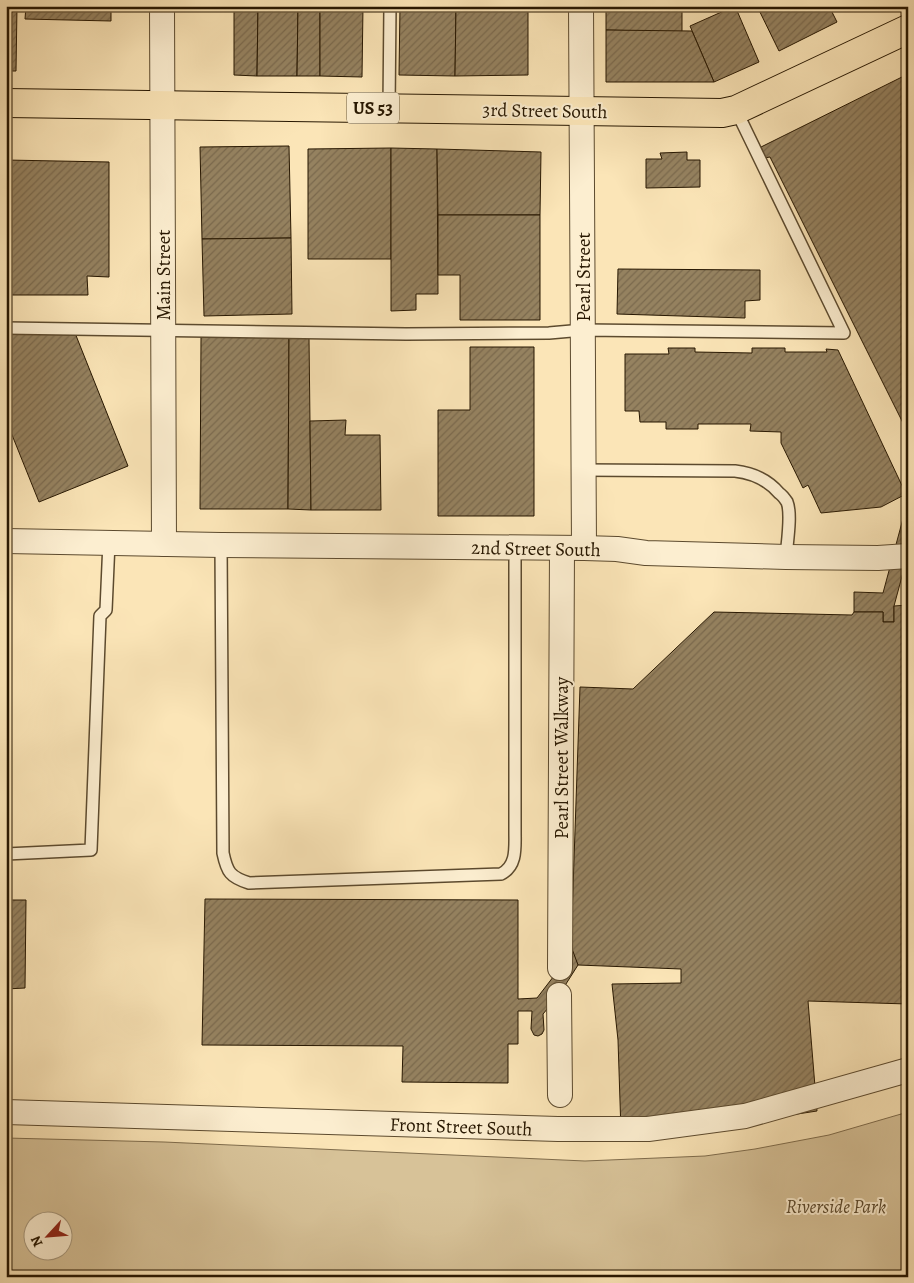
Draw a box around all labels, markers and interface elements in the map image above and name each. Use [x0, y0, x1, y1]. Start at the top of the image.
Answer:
road number: US 53 [347, 92, 399, 124]
street label: 3rd Street South [482, 97, 608, 125]
street label: Main Street [151, 229, 177, 321]
street label: Pearl Street [571, 232, 597, 322]
street label: 2nd Street South [471, 535, 601, 563]
street label: Pearl Street Walkway [549, 676, 575, 839]
street label: Front Street South [389, 1112, 533, 1142]
park label: Riverside Park [786, 1194, 886, 1220]
north arrow [22, 1210, 72, 1260]
text: N [26, 1233, 48, 1250]

